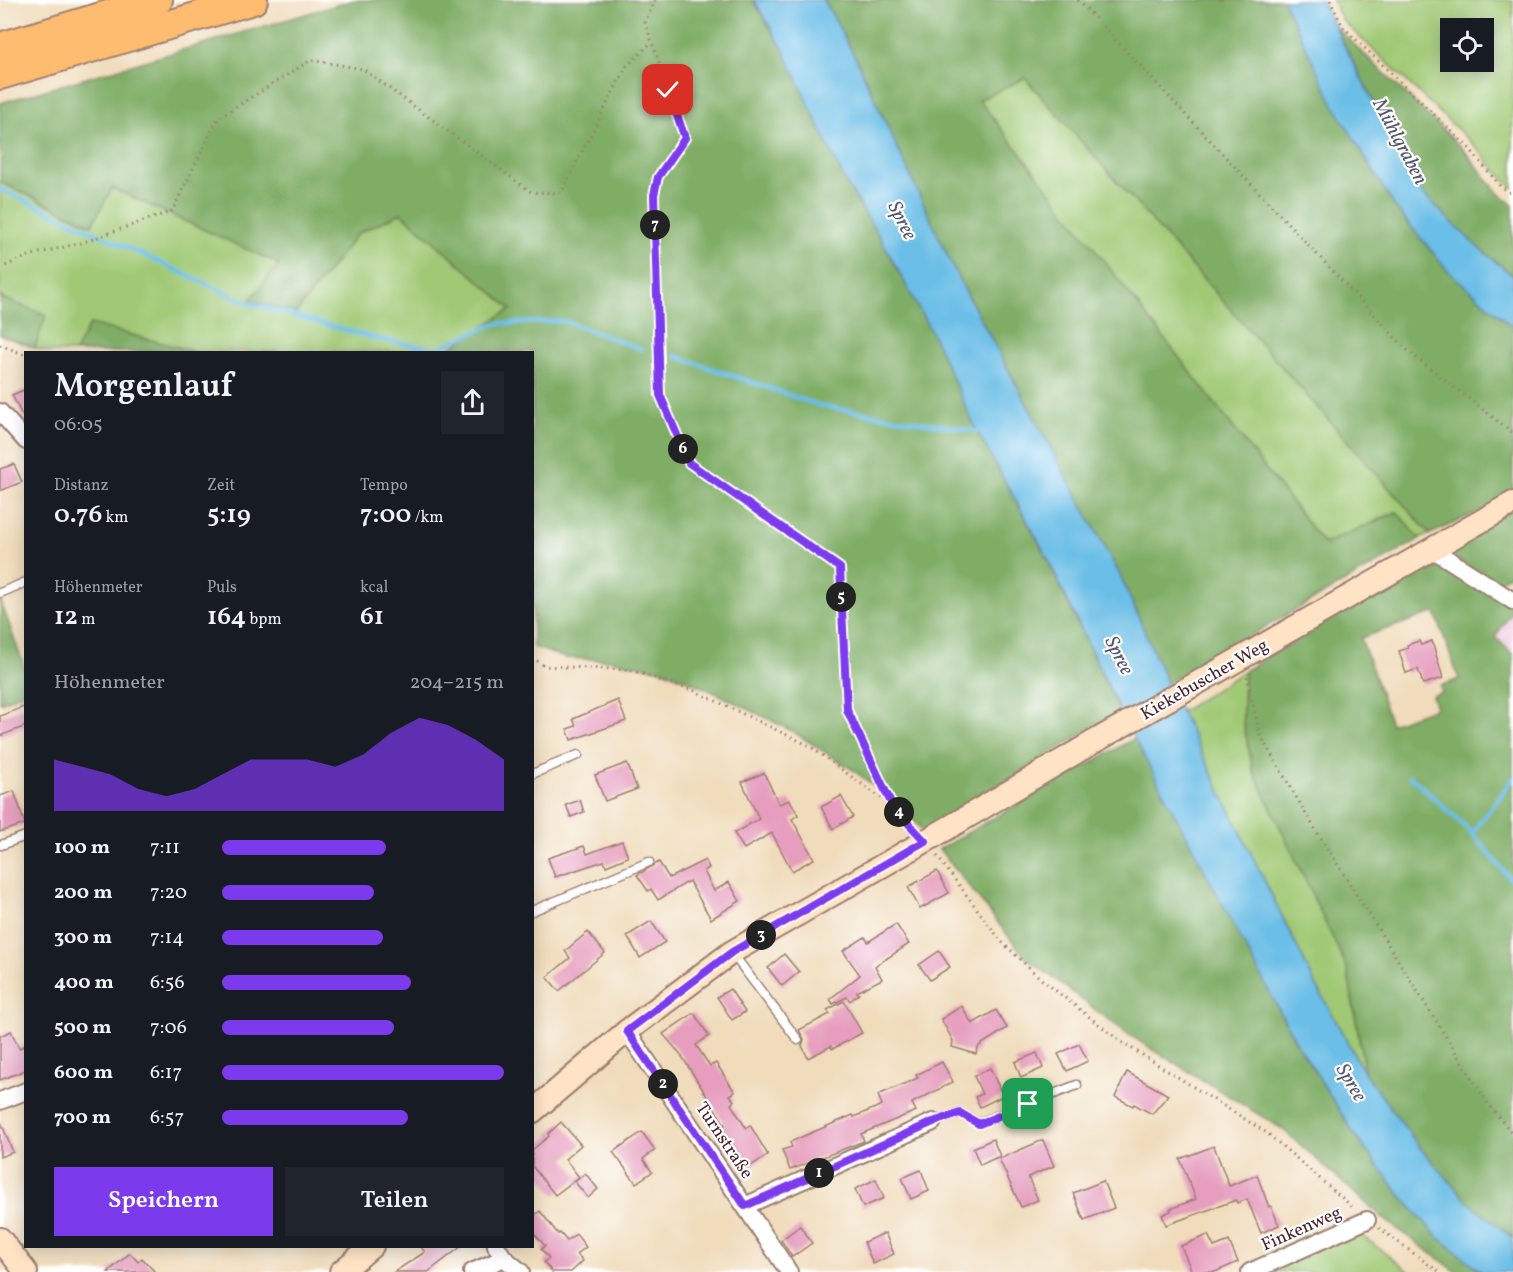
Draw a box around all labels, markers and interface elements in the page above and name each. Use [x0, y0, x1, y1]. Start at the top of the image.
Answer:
map controls [1440, 18, 1494, 72]
button: locate [1440, 18, 1494, 72]
pin [642, 64, 693, 115]
icon: check [651, 73, 684, 106]
water label: Mühlgraben [1364, 93, 1434, 190]
water label: Spree [880, 197, 923, 246]
pin: 7 [640, 210, 670, 240]
text: 7 [651, 214, 659, 236]
text: Morgenlauf [54, 365, 233, 411]
button: share [441, 371, 504, 434]
text: 06:05 [54, 411, 103, 439]
pin: 6 [668, 434, 698, 464]
text: 6 [679, 438, 687, 460]
text: Distanz [54, 475, 109, 497]
text: Zeit [207, 475, 235, 497]
text: Tempo [360, 475, 408, 497]
text: 0.76 [54, 497, 102, 533]
text: 5:19 [207, 497, 251, 533]
text: 7:00 [360, 497, 411, 533]
text: km [102, 507, 128, 529]
text: /km [411, 507, 443, 529]
text: Höhenmeter [54, 577, 143, 599]
text: Puls [207, 577, 237, 599]
text: kcal [360, 577, 388, 599]
pin: 5 [826, 582, 856, 612]
text: 5 [837, 586, 845, 608]
text: 12 [54, 599, 78, 635]
text: 164 [207, 599, 246, 635]
text: 61 [360, 599, 384, 635]
text: m [78, 609, 95, 631]
text: bpm [246, 609, 282, 631]
water label: Spree [1097, 632, 1140, 681]
street label: Kiekebuscher Weg [1136, 634, 1273, 727]
text: Höhenmeter [54, 669, 165, 697]
text: 204–215 m [410, 669, 504, 697]
pin: 4 [884, 797, 914, 827]
text: 4 [894, 801, 904, 823]
text: 100 m [54, 834, 110, 862]
text: 7:11 [150, 834, 180, 862]
text: 200 m [54, 879, 112, 907]
text: 7:20 [150, 879, 187, 907]
pin: 3 [746, 920, 776, 950]
text: 300 m [54, 924, 112, 952]
text: 7:14 [150, 924, 184, 952]
text: 3 [757, 924, 765, 946]
text: 400 m [54, 969, 114, 997]
text: 6:56 [150, 969, 185, 997]
text: 500 m [54, 1014, 112, 1042]
text: 7:06 [150, 1014, 187, 1042]
text: 600 m [54, 1059, 113, 1087]
text: 6:17 [150, 1059, 182, 1087]
water label: Spree [1328, 1059, 1373, 1108]
pin: 2 [648, 1069, 678, 1099]
text: 2 [659, 1073, 667, 1095]
pin [1002, 1078, 1053, 1129]
icon: arrive [1011, 1087, 1044, 1120]
street label: Turnstraße [689, 1097, 759, 1184]
text: 700 m [54, 1104, 111, 1132]
text: 6:57 [150, 1104, 184, 1132]
pin: 1 [804, 1158, 834, 1188]
text: 1 [816, 1162, 822, 1184]
button: Speichern [54, 1167, 273, 1236]
button: Teilen [285, 1167, 504, 1236]
street label: Finkenweg [1258, 1201, 1346, 1258]

